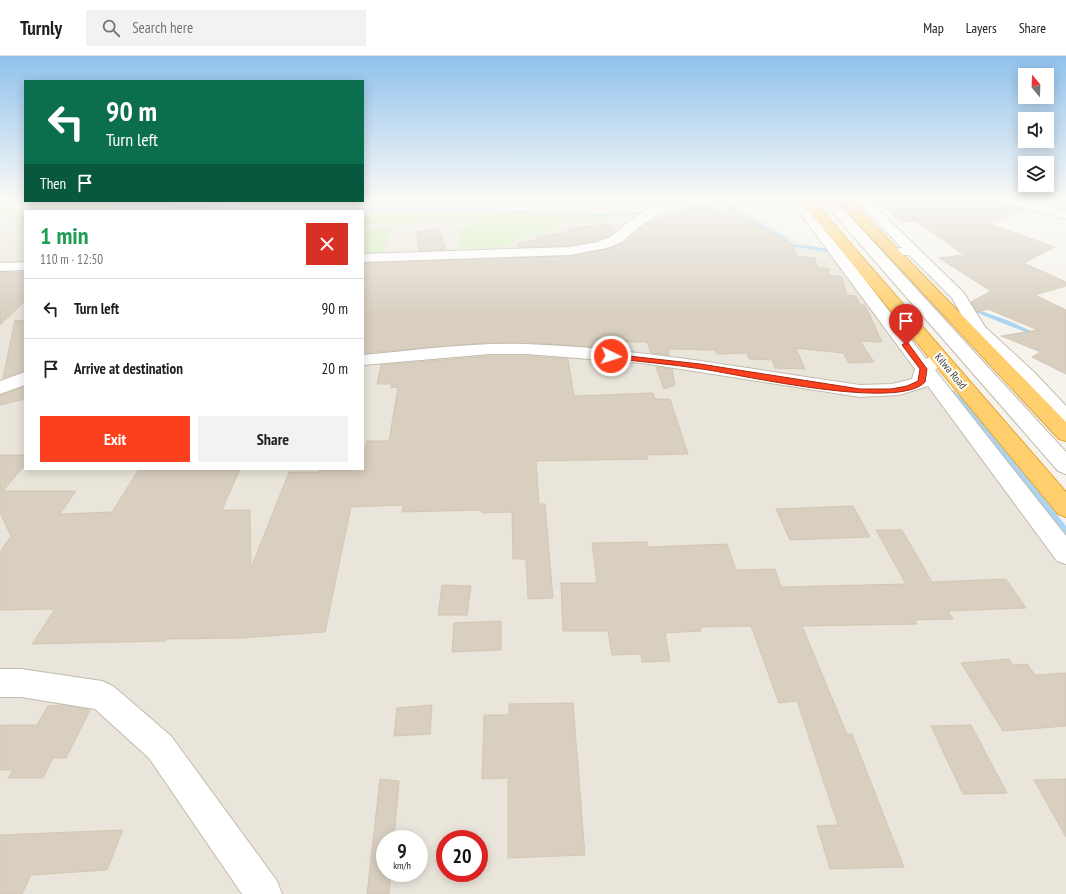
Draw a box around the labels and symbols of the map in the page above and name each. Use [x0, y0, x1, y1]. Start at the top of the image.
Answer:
north arrow [1018, 68, 1054, 104]
pin [889, 304, 923, 345]
position arrow [590, 335, 632, 377]
street label: Kilwa Road [932, 350, 970, 392]
speed limit sign: 20 [436, 830, 488, 882]

